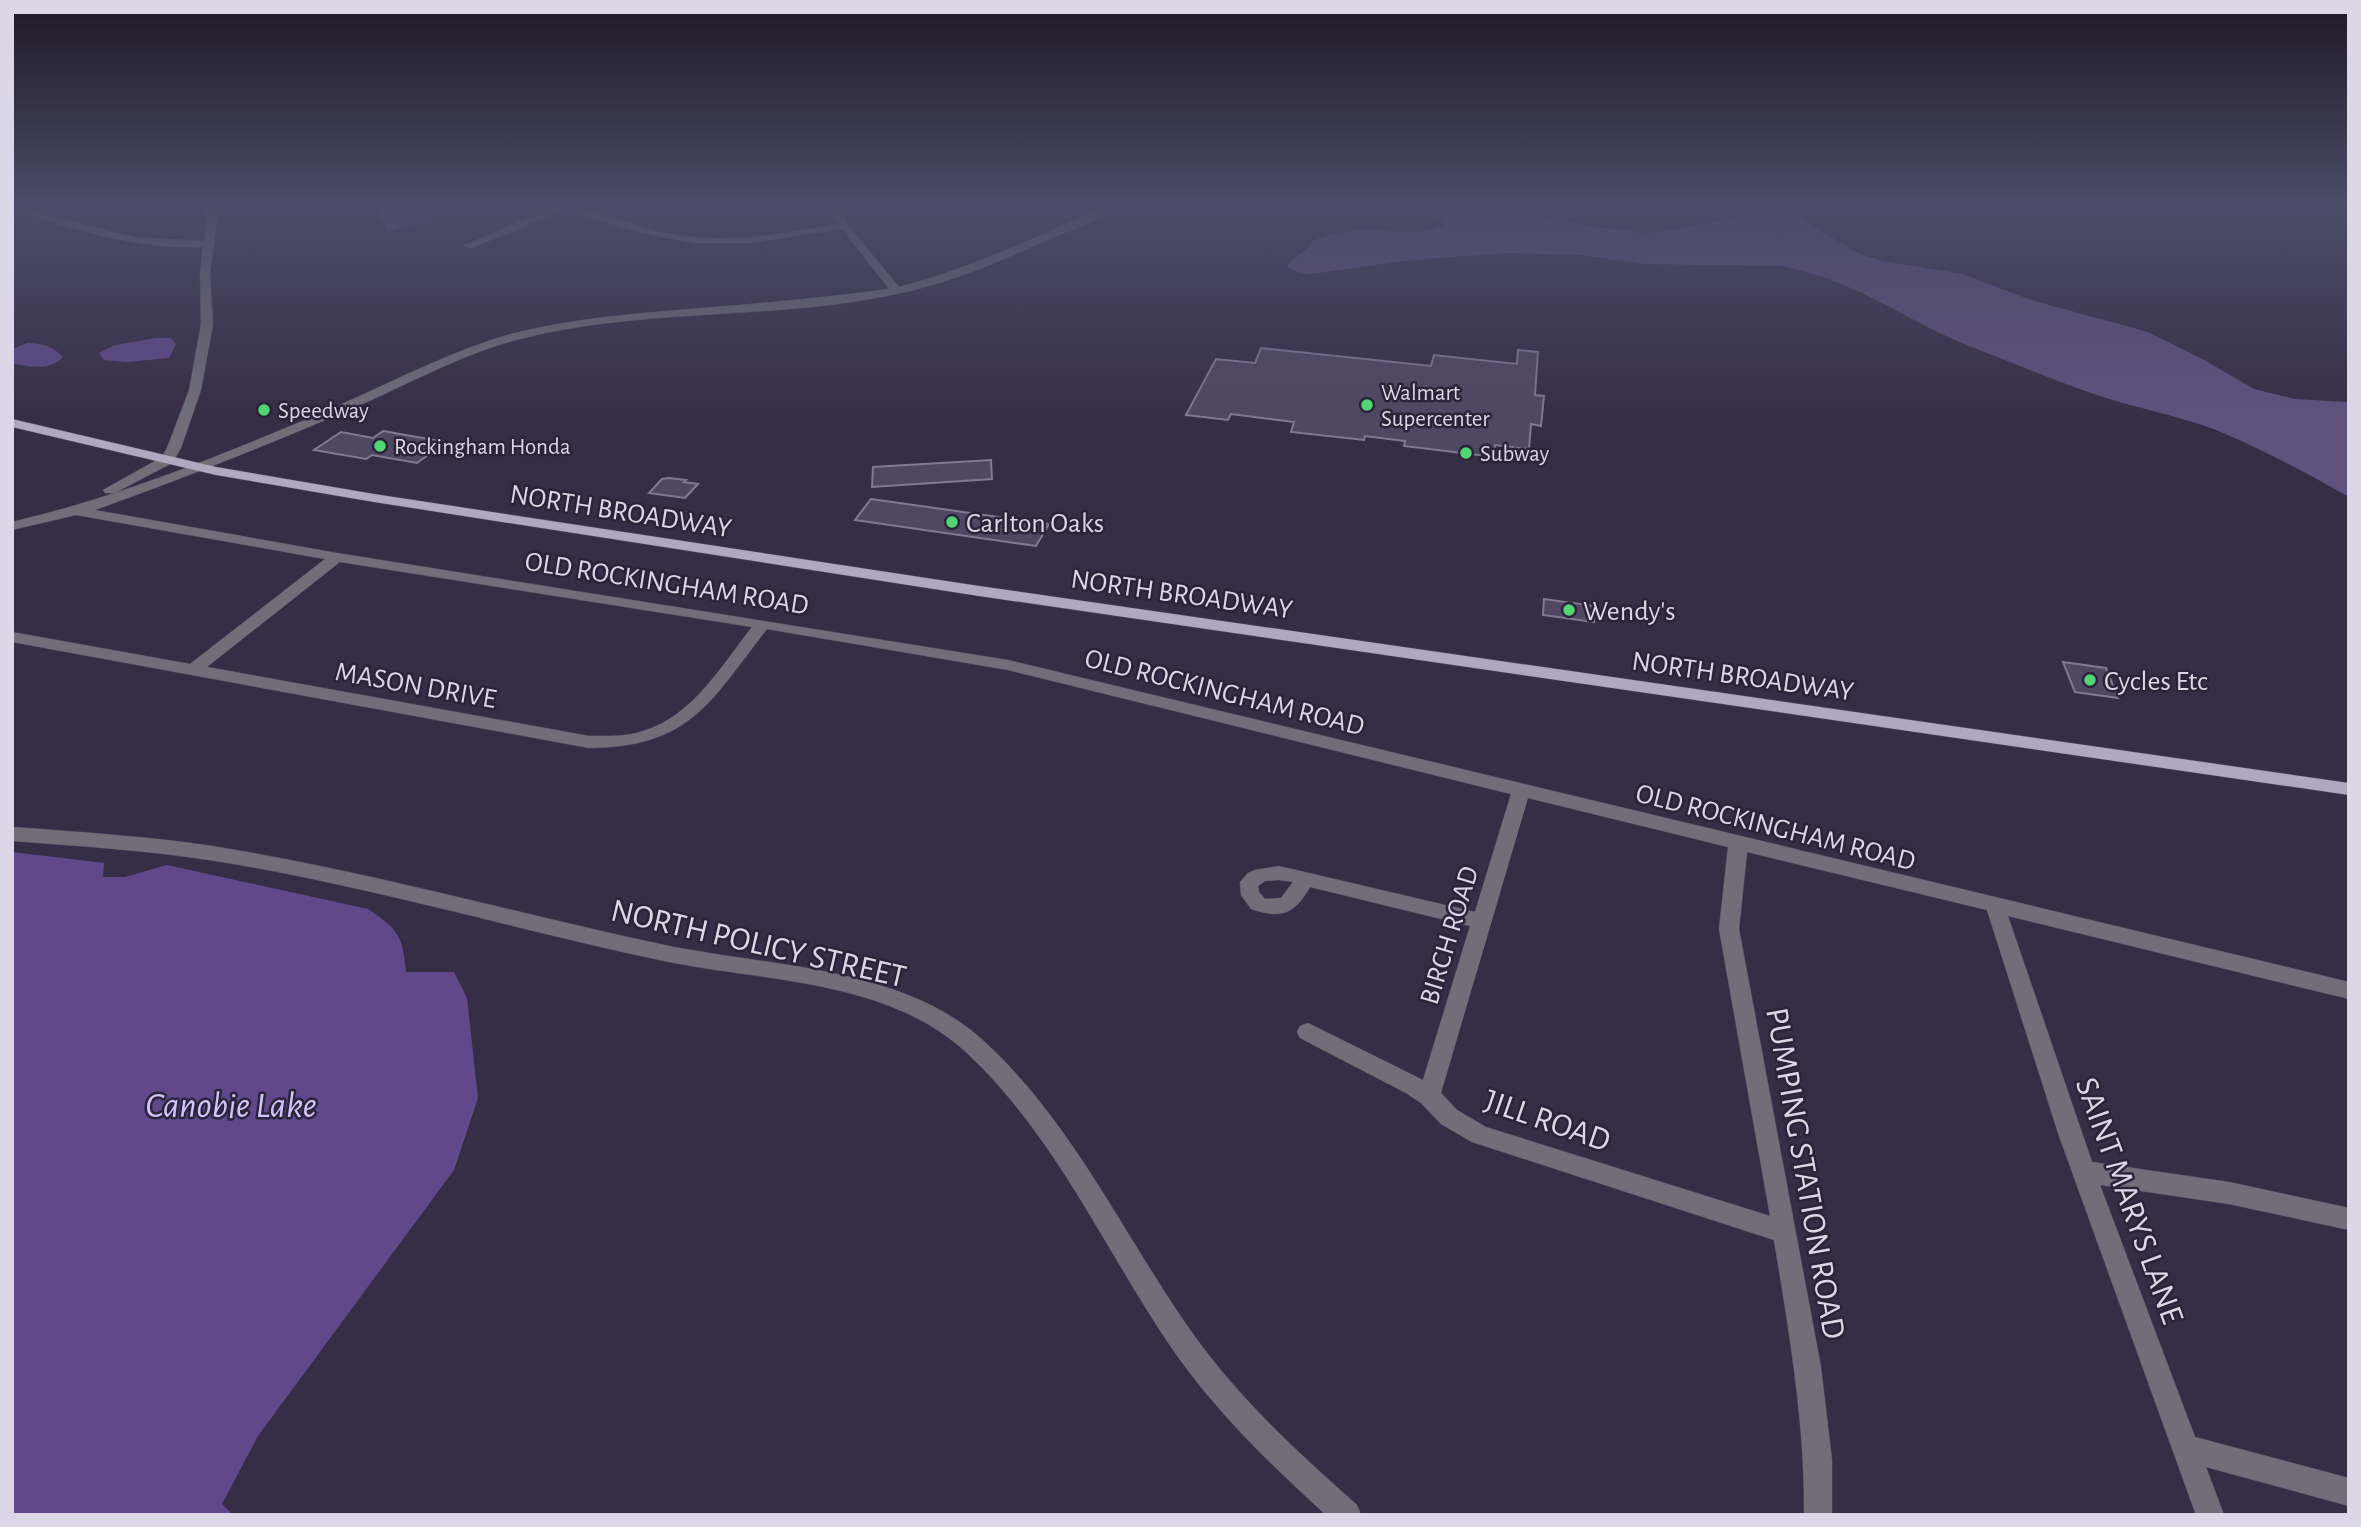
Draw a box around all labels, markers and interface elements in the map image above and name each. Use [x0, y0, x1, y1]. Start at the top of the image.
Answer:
place label: Walmart Supercenter [1381, 382, 1490, 431]
marker: Walmart Supercenter [1359, 397, 1375, 413]
place label: Speedway [278, 400, 369, 423]
marker: Speedway [256, 402, 272, 418]
place label: Rockingham Honda [394, 436, 571, 459]
marker: Rockingham Honda [372, 438, 388, 454]
place label: Subway [1480, 443, 1550, 466]
marker: Subway [1458, 445, 1474, 461]
street label: NORTH BROADWAY [508, 481, 734, 543]
place label: Carlton Oaks [966, 510, 1104, 538]
marker: Carlton Oaks [944, 514, 960, 530]
street label: OLD ROCKINGHAM ROAD [523, 548, 811, 620]
street label: NORTH BROADWAY [1069, 566, 1295, 624]
place label: Wendy's [1583, 598, 1676, 626]
marker: Wendy's [1561, 602, 1577, 618]
street label: OLD ROCKINGHAM ROAD [1082, 645, 1367, 741]
street label: NORTH BROADWAY [1630, 648, 1856, 706]
street label: MASON DRIVE [333, 658, 498, 714]
place label: Cycles Etc [2104, 668, 2208, 696]
marker: Cycles Etc [2082, 672, 2098, 688]
street label: OLD ROCKINGHAM ROAD [1633, 780, 1918, 876]
street label: BIRCH ROAD [1416, 863, 1484, 1008]
street label: NORTH POLICY STREET [608, 894, 909, 994]
street label: PUMPING STATION ROAD [1759, 1005, 1850, 1342]
street label: SAINT MARYS LANE [2069, 1073, 2189, 1328]
street label: JILL ROAD [1480, 1084, 1614, 1158]
water label: Canobie Lake [145, 1087, 317, 1124]

